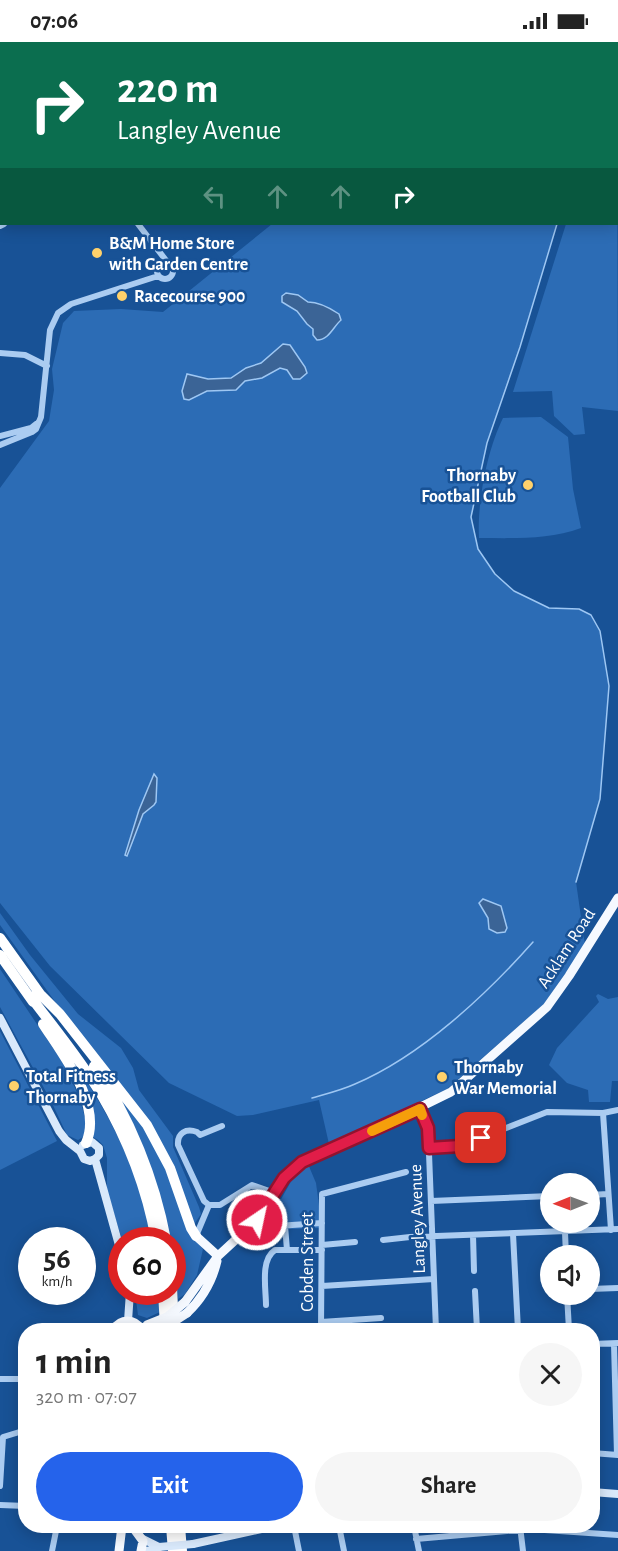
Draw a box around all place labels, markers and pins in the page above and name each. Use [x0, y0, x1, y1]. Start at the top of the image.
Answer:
place label: B&M Home Store with Garden Centre [109, 235, 248, 274]
marker: B&M Home Store with Garden Centre [90, 246, 104, 260]
place label: Racecourse 900 [134, 288, 245, 306]
marker: Racecourse 900 [115, 289, 129, 303]
place label: Thornaby Football Club [421, 467, 517, 506]
marker: Thornaby Football Club [521, 478, 535, 492]
place label: Thornaby War Memorial [454, 1059, 557, 1098]
place label: Total Fitness Thornaby [26, 1068, 116, 1107]
marker: Thornaby War Memorial [435, 1070, 449, 1084]
marker: Total Fitness Thornaby [7, 1079, 21, 1093]
pin [455, 1112, 506, 1163]

